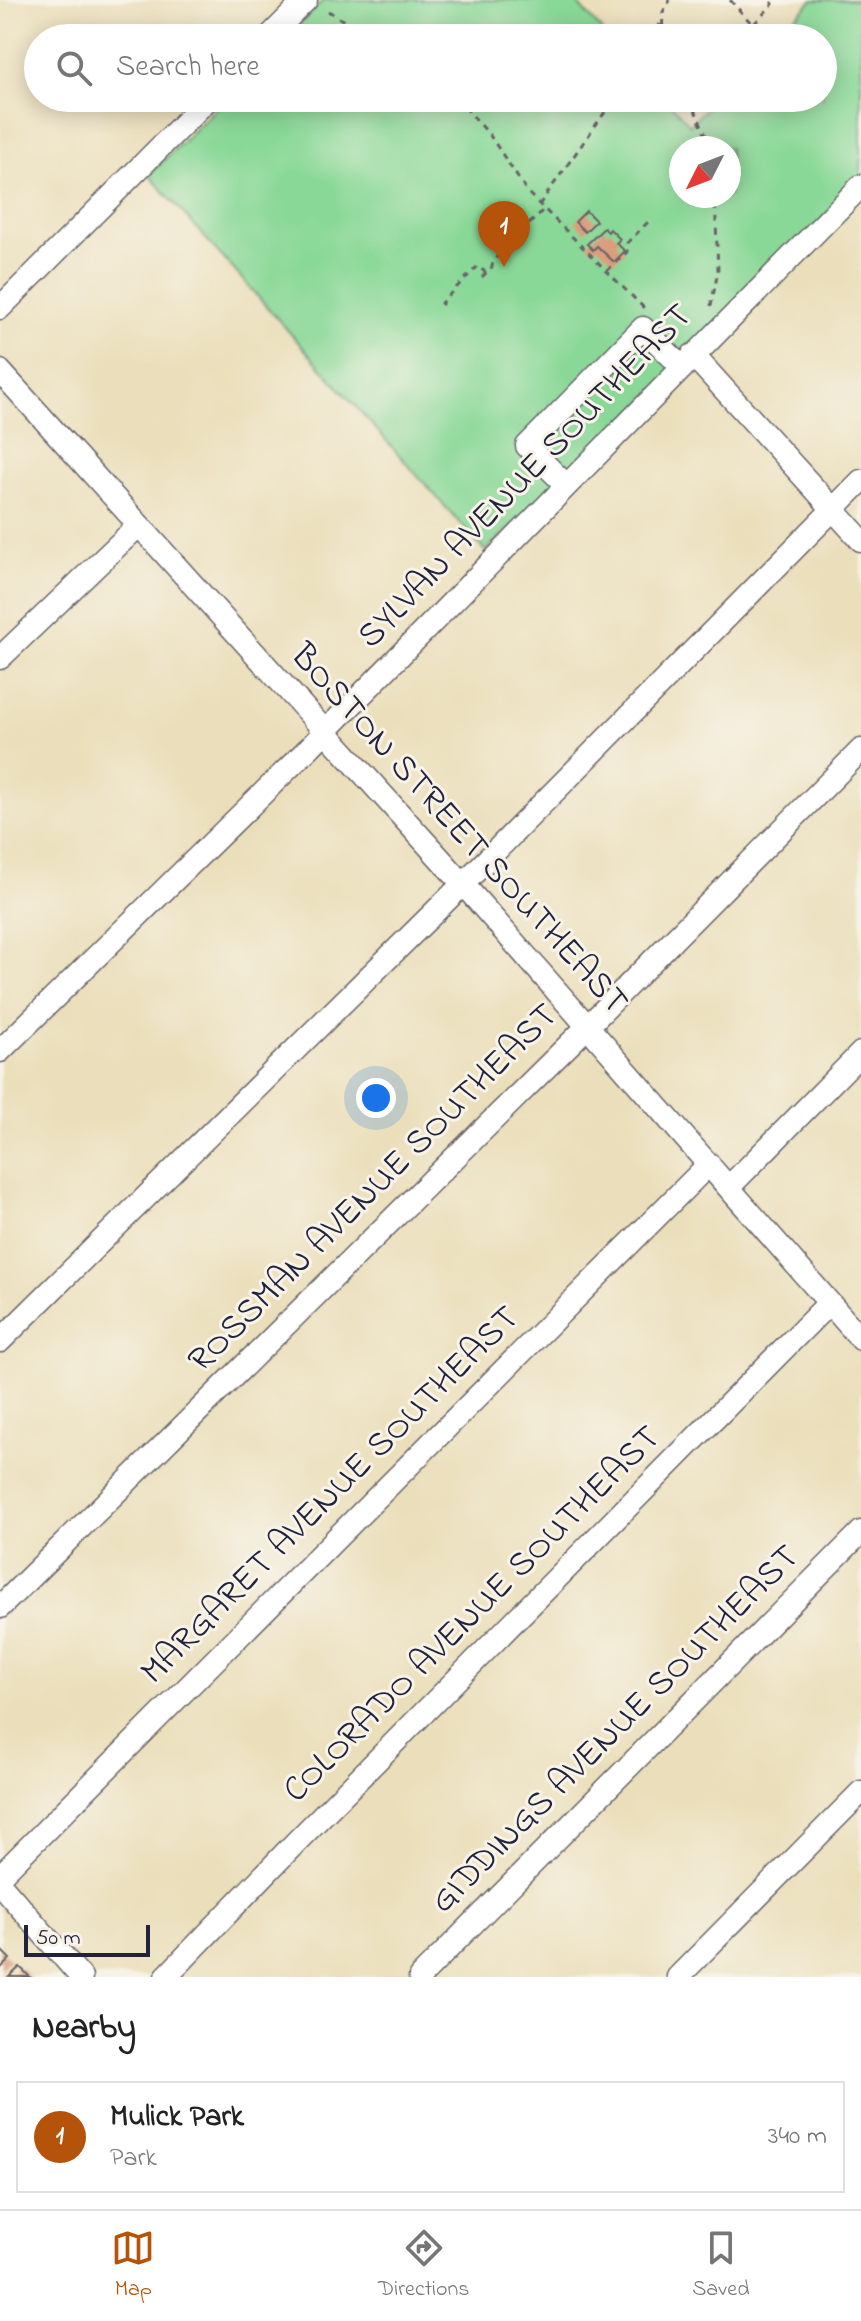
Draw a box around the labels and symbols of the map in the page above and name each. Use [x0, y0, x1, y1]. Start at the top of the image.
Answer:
north arrow [669, 136, 741, 208]
pin: 1 [478, 201, 530, 267]
street label: SYLVAN AVENUE SOUTHEAST [346, 292, 706, 662]
street label: BOSTON STREET SOUTHEAST [276, 632, 640, 1028]
street label: ROSSMAN AVENUE SOUTHEAST [177, 992, 571, 1386]
your location [356, 1078, 396, 1118]
street label: MARGARET AVENUE SOUTHEAST [129, 1294, 533, 1698]
street label: COLORADO AVENUE SOUTHEAST [272, 1414, 674, 1816]
street label: GIDDINGS AVENUE SOUTHEAST [419, 1533, 813, 1927]
scale bar [24, 1921, 150, 1957]

